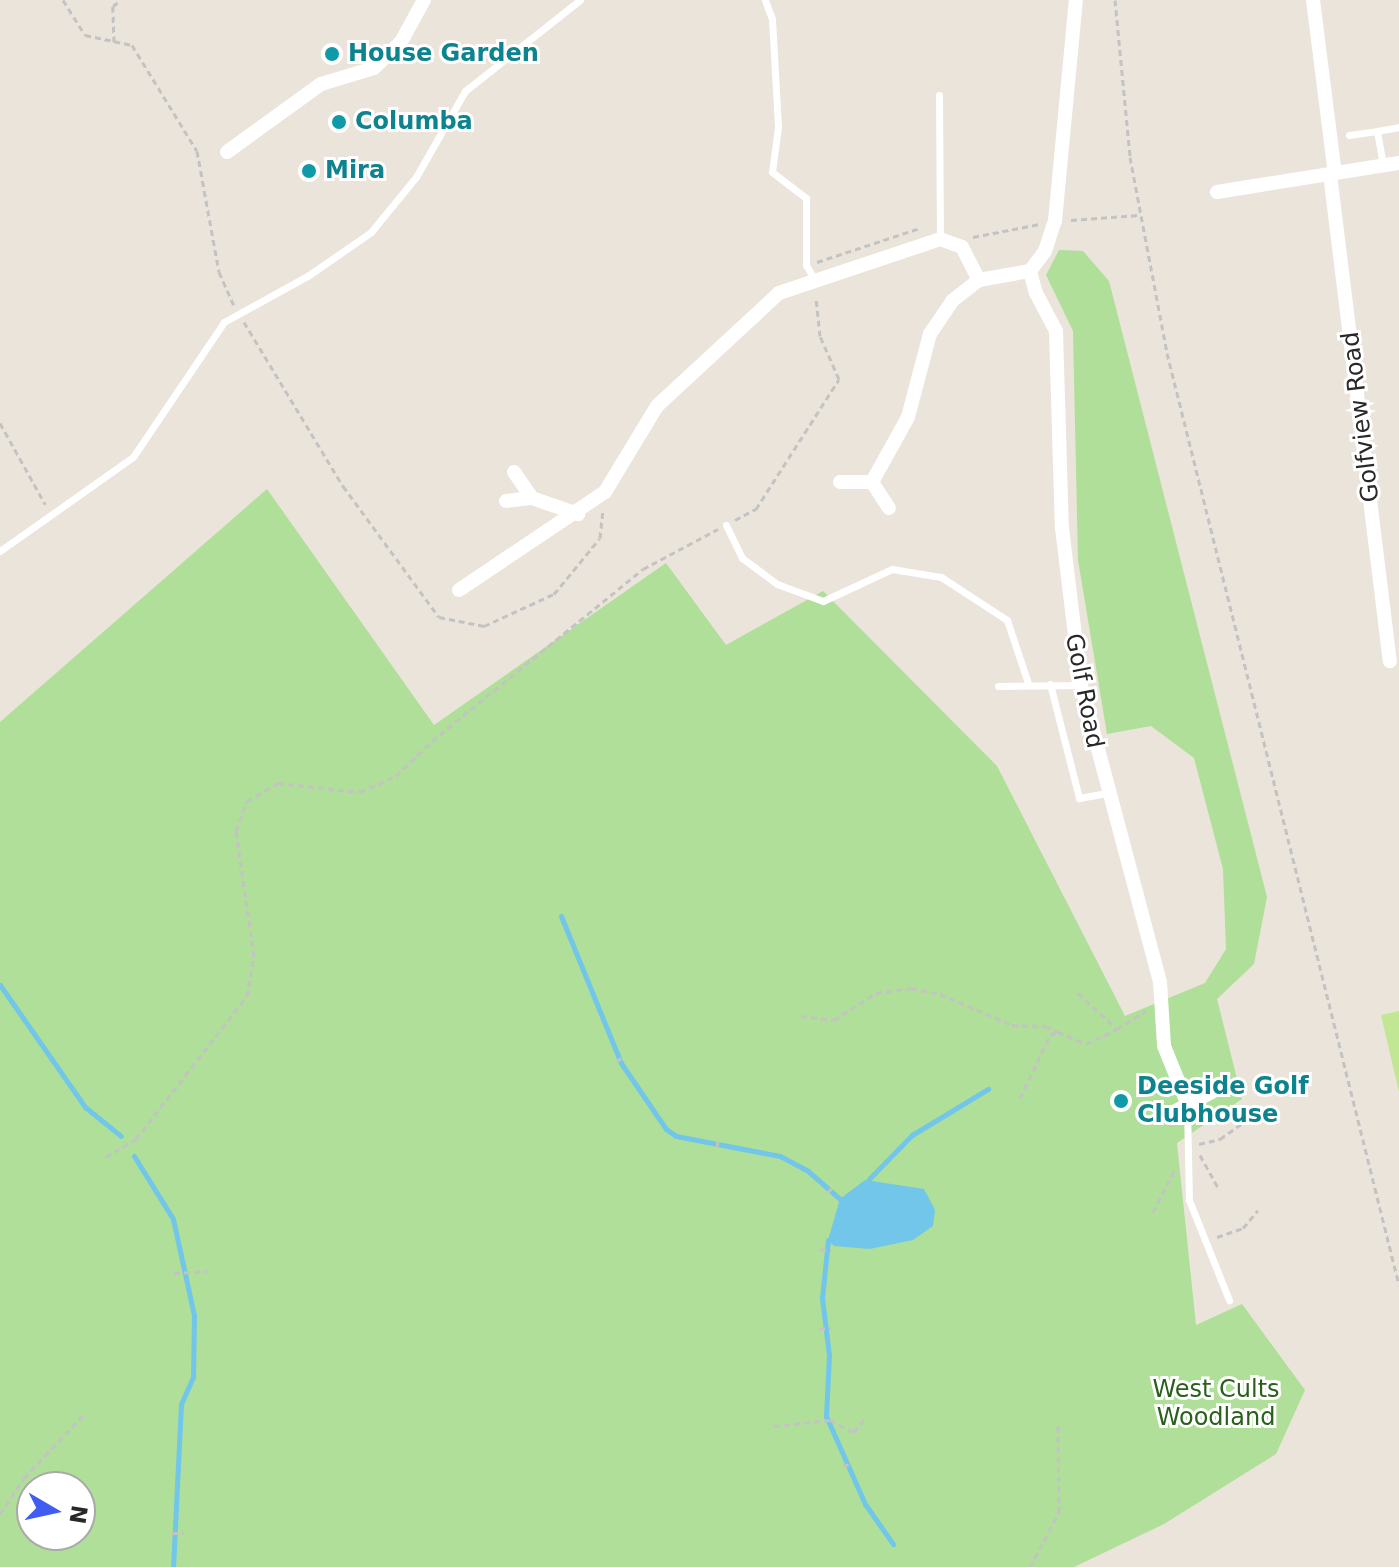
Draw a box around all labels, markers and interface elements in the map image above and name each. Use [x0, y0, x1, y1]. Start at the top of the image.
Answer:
place label: House Garden [348, 40, 539, 68]
marker: House Garden [323, 45, 341, 63]
place label: Columba [355, 108, 473, 136]
marker: Columba [330, 113, 348, 131]
place label: Mira [325, 157, 385, 185]
marker: Mira [300, 162, 318, 180]
street label: Golfview Road [1336, 330, 1386, 504]
street label: Golf Road [1059, 631, 1109, 751]
place label: Deeside Golf Clubhouse [1137, 1073, 1309, 1129]
marker: Deeside Golf Clubhouse [1112, 1092, 1130, 1110]
park label: West Cults Woodland [1152, 1376, 1280, 1432]
north arrow [16, 1471, 96, 1551]
text: N [64, 1503, 92, 1526]

